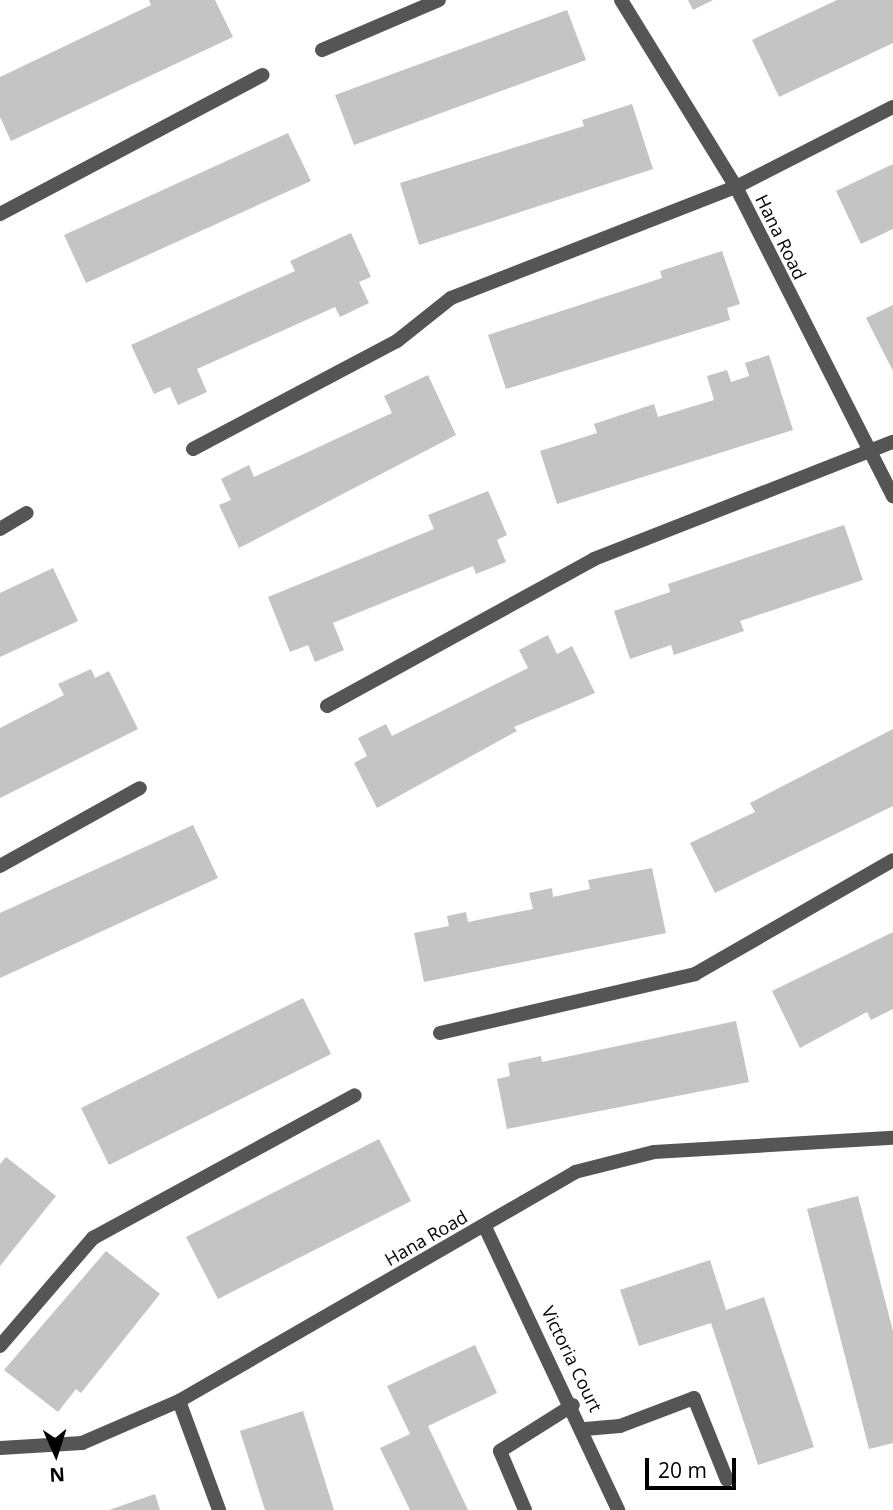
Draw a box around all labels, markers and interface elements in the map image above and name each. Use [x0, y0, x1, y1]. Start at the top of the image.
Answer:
street label: Hana Road [751, 191, 811, 283]
street label: Hana Road [381, 1206, 471, 1270]
street label: Victoria Court [537, 1303, 607, 1415]
north arrow [21, 1419, 91, 1489]
scale bar [648, 1444, 739, 1488]
text: 20 m [658, 1456, 707, 1484]
text: N [49, 1462, 66, 1488]

